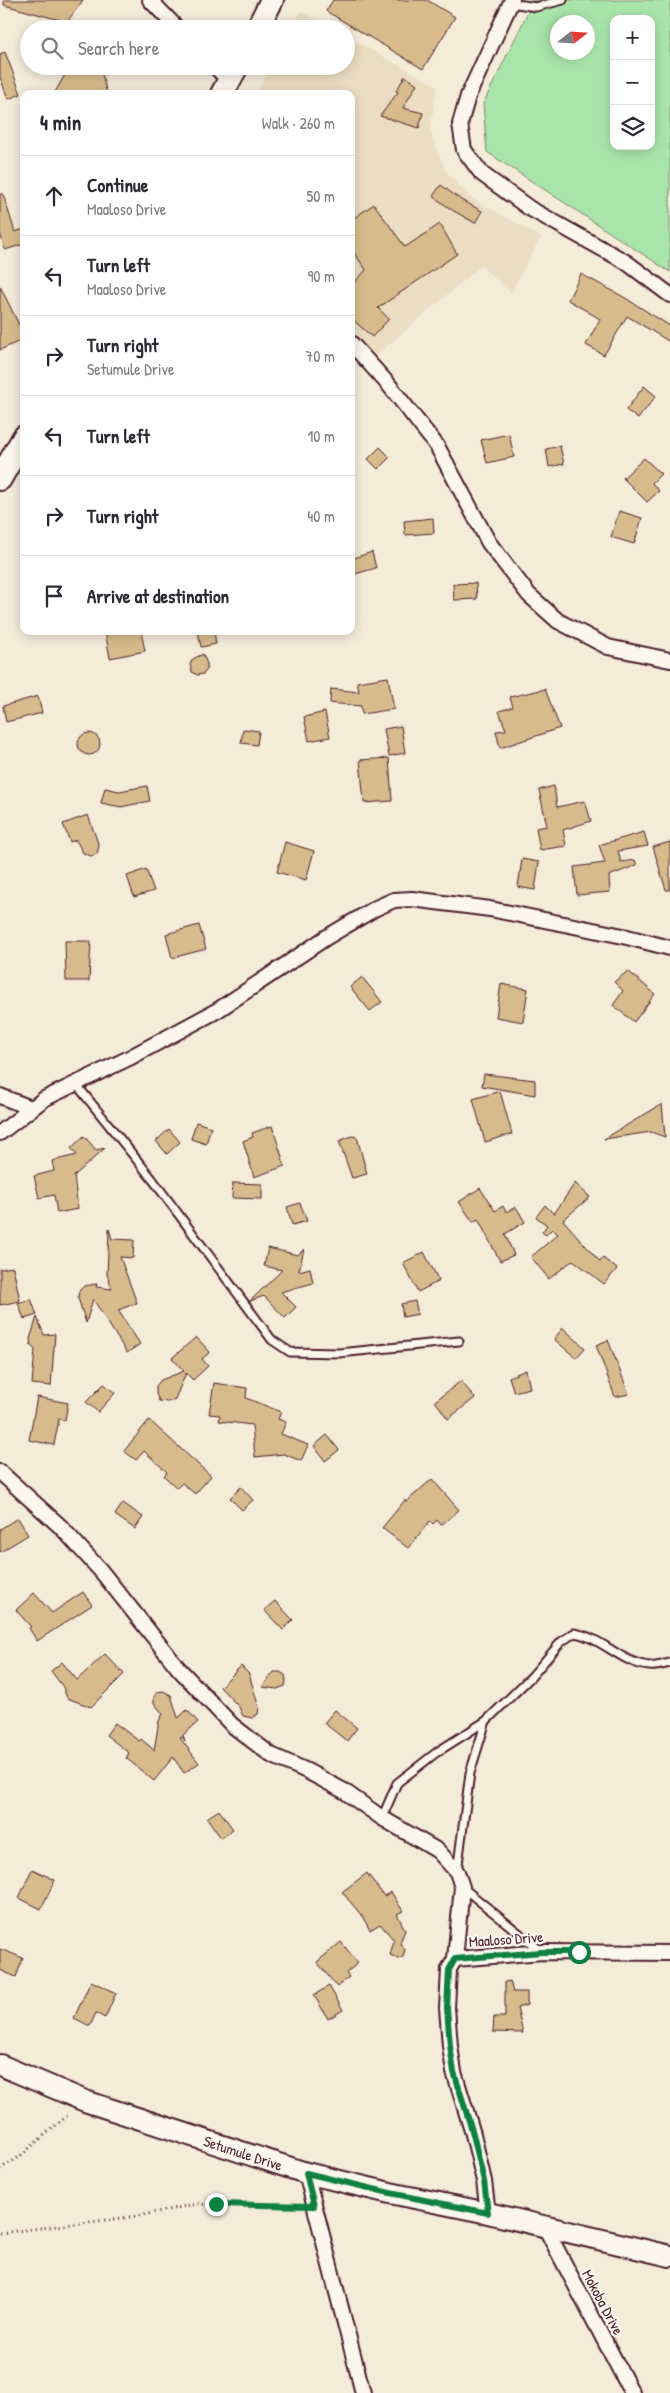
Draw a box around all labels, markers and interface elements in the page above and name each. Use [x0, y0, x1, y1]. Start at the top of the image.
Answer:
north arrow [550, 15, 595, 60]
map controls [610, 15, 655, 150]
button: + [610, 15, 655, 60]
search box [20, 20, 355, 75]
icon: search [38, 34, 66, 62]
text: Search here [78, 35, 159, 61]
button: − [610, 60, 655, 105]
button: layers [610, 105, 655, 150]
text: 4 min [40, 108, 81, 137]
text: Walk · 260 m [262, 112, 335, 134]
text: Continue [87, 172, 148, 198]
icon: ahead [40, 182, 68, 210]
text: 50 m [307, 185, 335, 207]
text: Maaloso Drive [87, 198, 166, 220]
text: Turn left [87, 252, 150, 278]
icon: left [40, 262, 68, 290]
text: 90 m [307, 265, 335, 287]
text: Maaloso Drive [87, 278, 166, 300]
text: Turn right [87, 332, 158, 358]
icon: right [40, 342, 68, 370]
text: 70 m [305, 345, 335, 367]
text: Setumule Drive [87, 358, 174, 380]
icon: left [40, 422, 68, 450]
text: Turn left [87, 423, 150, 449]
text: 10 m [307, 425, 335, 447]
icon: right [40, 502, 68, 530]
text: Turn right [87, 503, 158, 529]
text: 40 m [307, 505, 335, 527]
icon: arrive [40, 582, 68, 610]
text: Arrive at destination [87, 583, 229, 609]
street label: Maaloso Drive [468, 1926, 544, 1952]
route start [568, 1941, 591, 1964]
street label: Setumule Drive [201, 2130, 285, 2176]
route end [205, 2193, 228, 2216]
street label: Mokoba Drive [577, 2266, 629, 2338]

